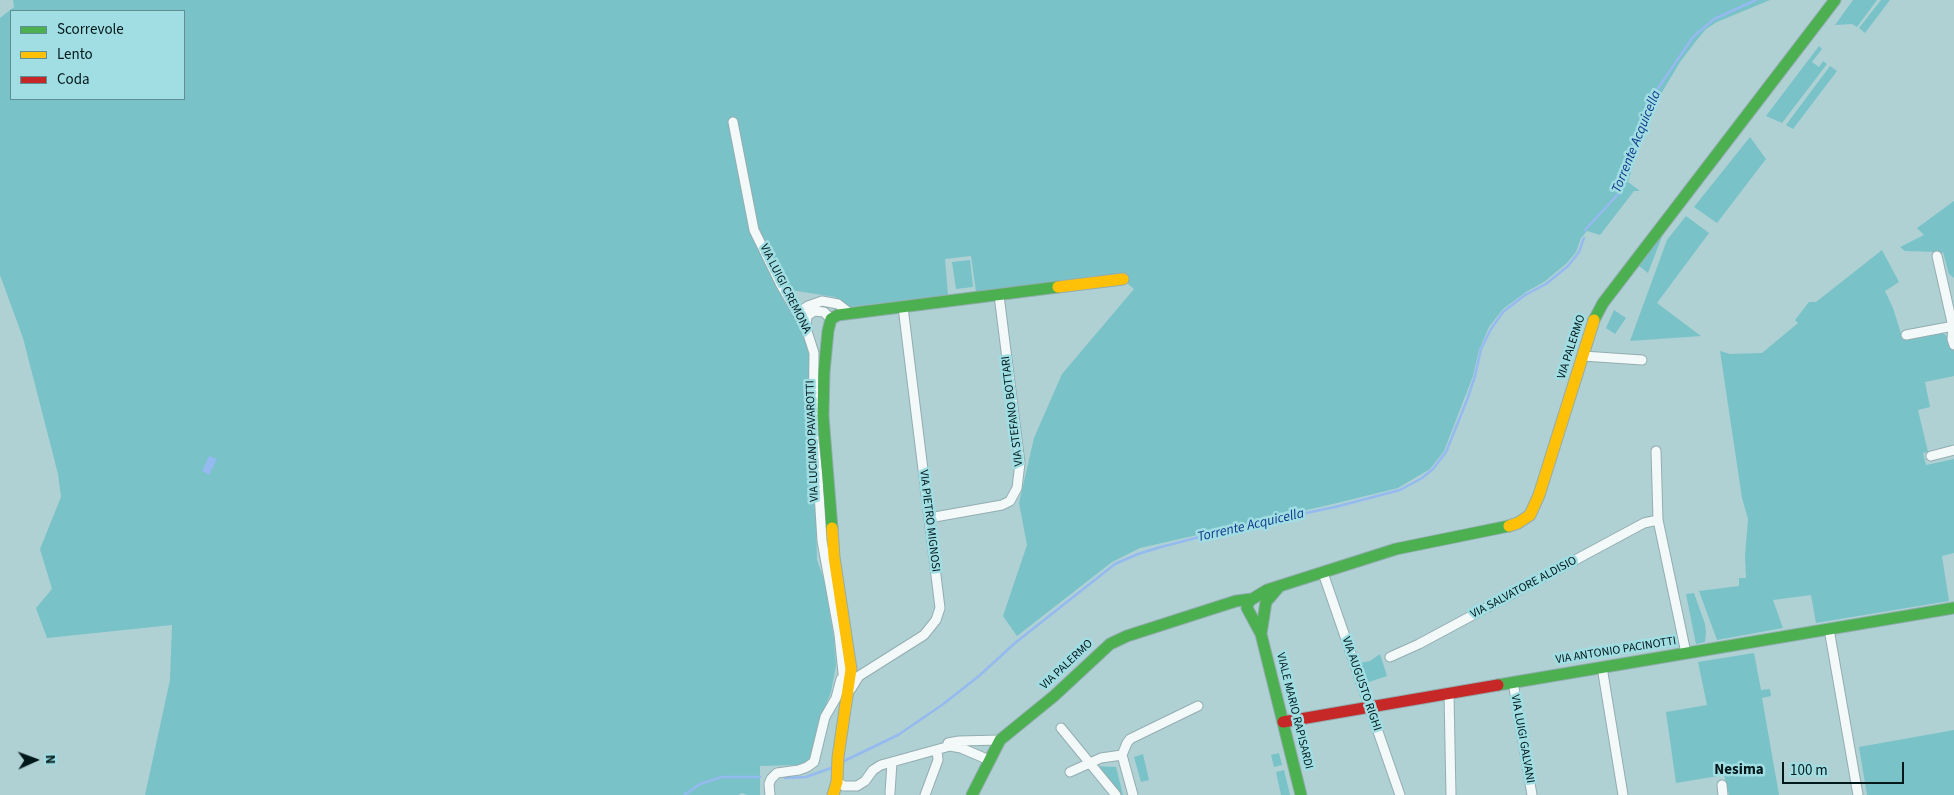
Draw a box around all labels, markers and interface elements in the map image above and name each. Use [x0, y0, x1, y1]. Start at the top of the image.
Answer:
legend [10, 10, 185, 100]
text: Scorrevole [57, 19, 124, 40]
text: Lento [57, 44, 93, 65]
text: Coda [57, 69, 90, 90]
water label: Torrente Acquicella [1609, 88, 1665, 196]
street label: VIA LUIGI CREMONA [756, 242, 814, 336]
street label: VIA PALERMO [1555, 313, 1589, 381]
street label: VIA STEFANO BOTTARI [999, 355, 1027, 467]
street label: VIA LUCIANO PAVAROTTI [804, 380, 822, 502]
street label: VIA PIETRO MIGNOSI [916, 469, 942, 573]
water label: Torrente Acquicella [1196, 506, 1306, 546]
street label: VIA SALVATORE ALDISIO [1469, 554, 1579, 622]
street label: VIA ANTONIO PACINOTTI [1555, 634, 1677, 668]
street label: VIA AUGUSTO RIGHI [1338, 635, 1384, 733]
street label: VIA PALERMO [1038, 637, 1096, 693]
street label: VIALE MARIO RAPISARDI [1273, 651, 1315, 771]
street label: VIA LUIGI GALVANI [1507, 694, 1537, 784]
north arrow [10, 735, 60, 785]
scale bar [1784, 752, 1906, 784]
text: N [40, 754, 60, 764]
text: 100 m [1790, 760, 1828, 781]
district label: Nesima [1714, 762, 1764, 780]

